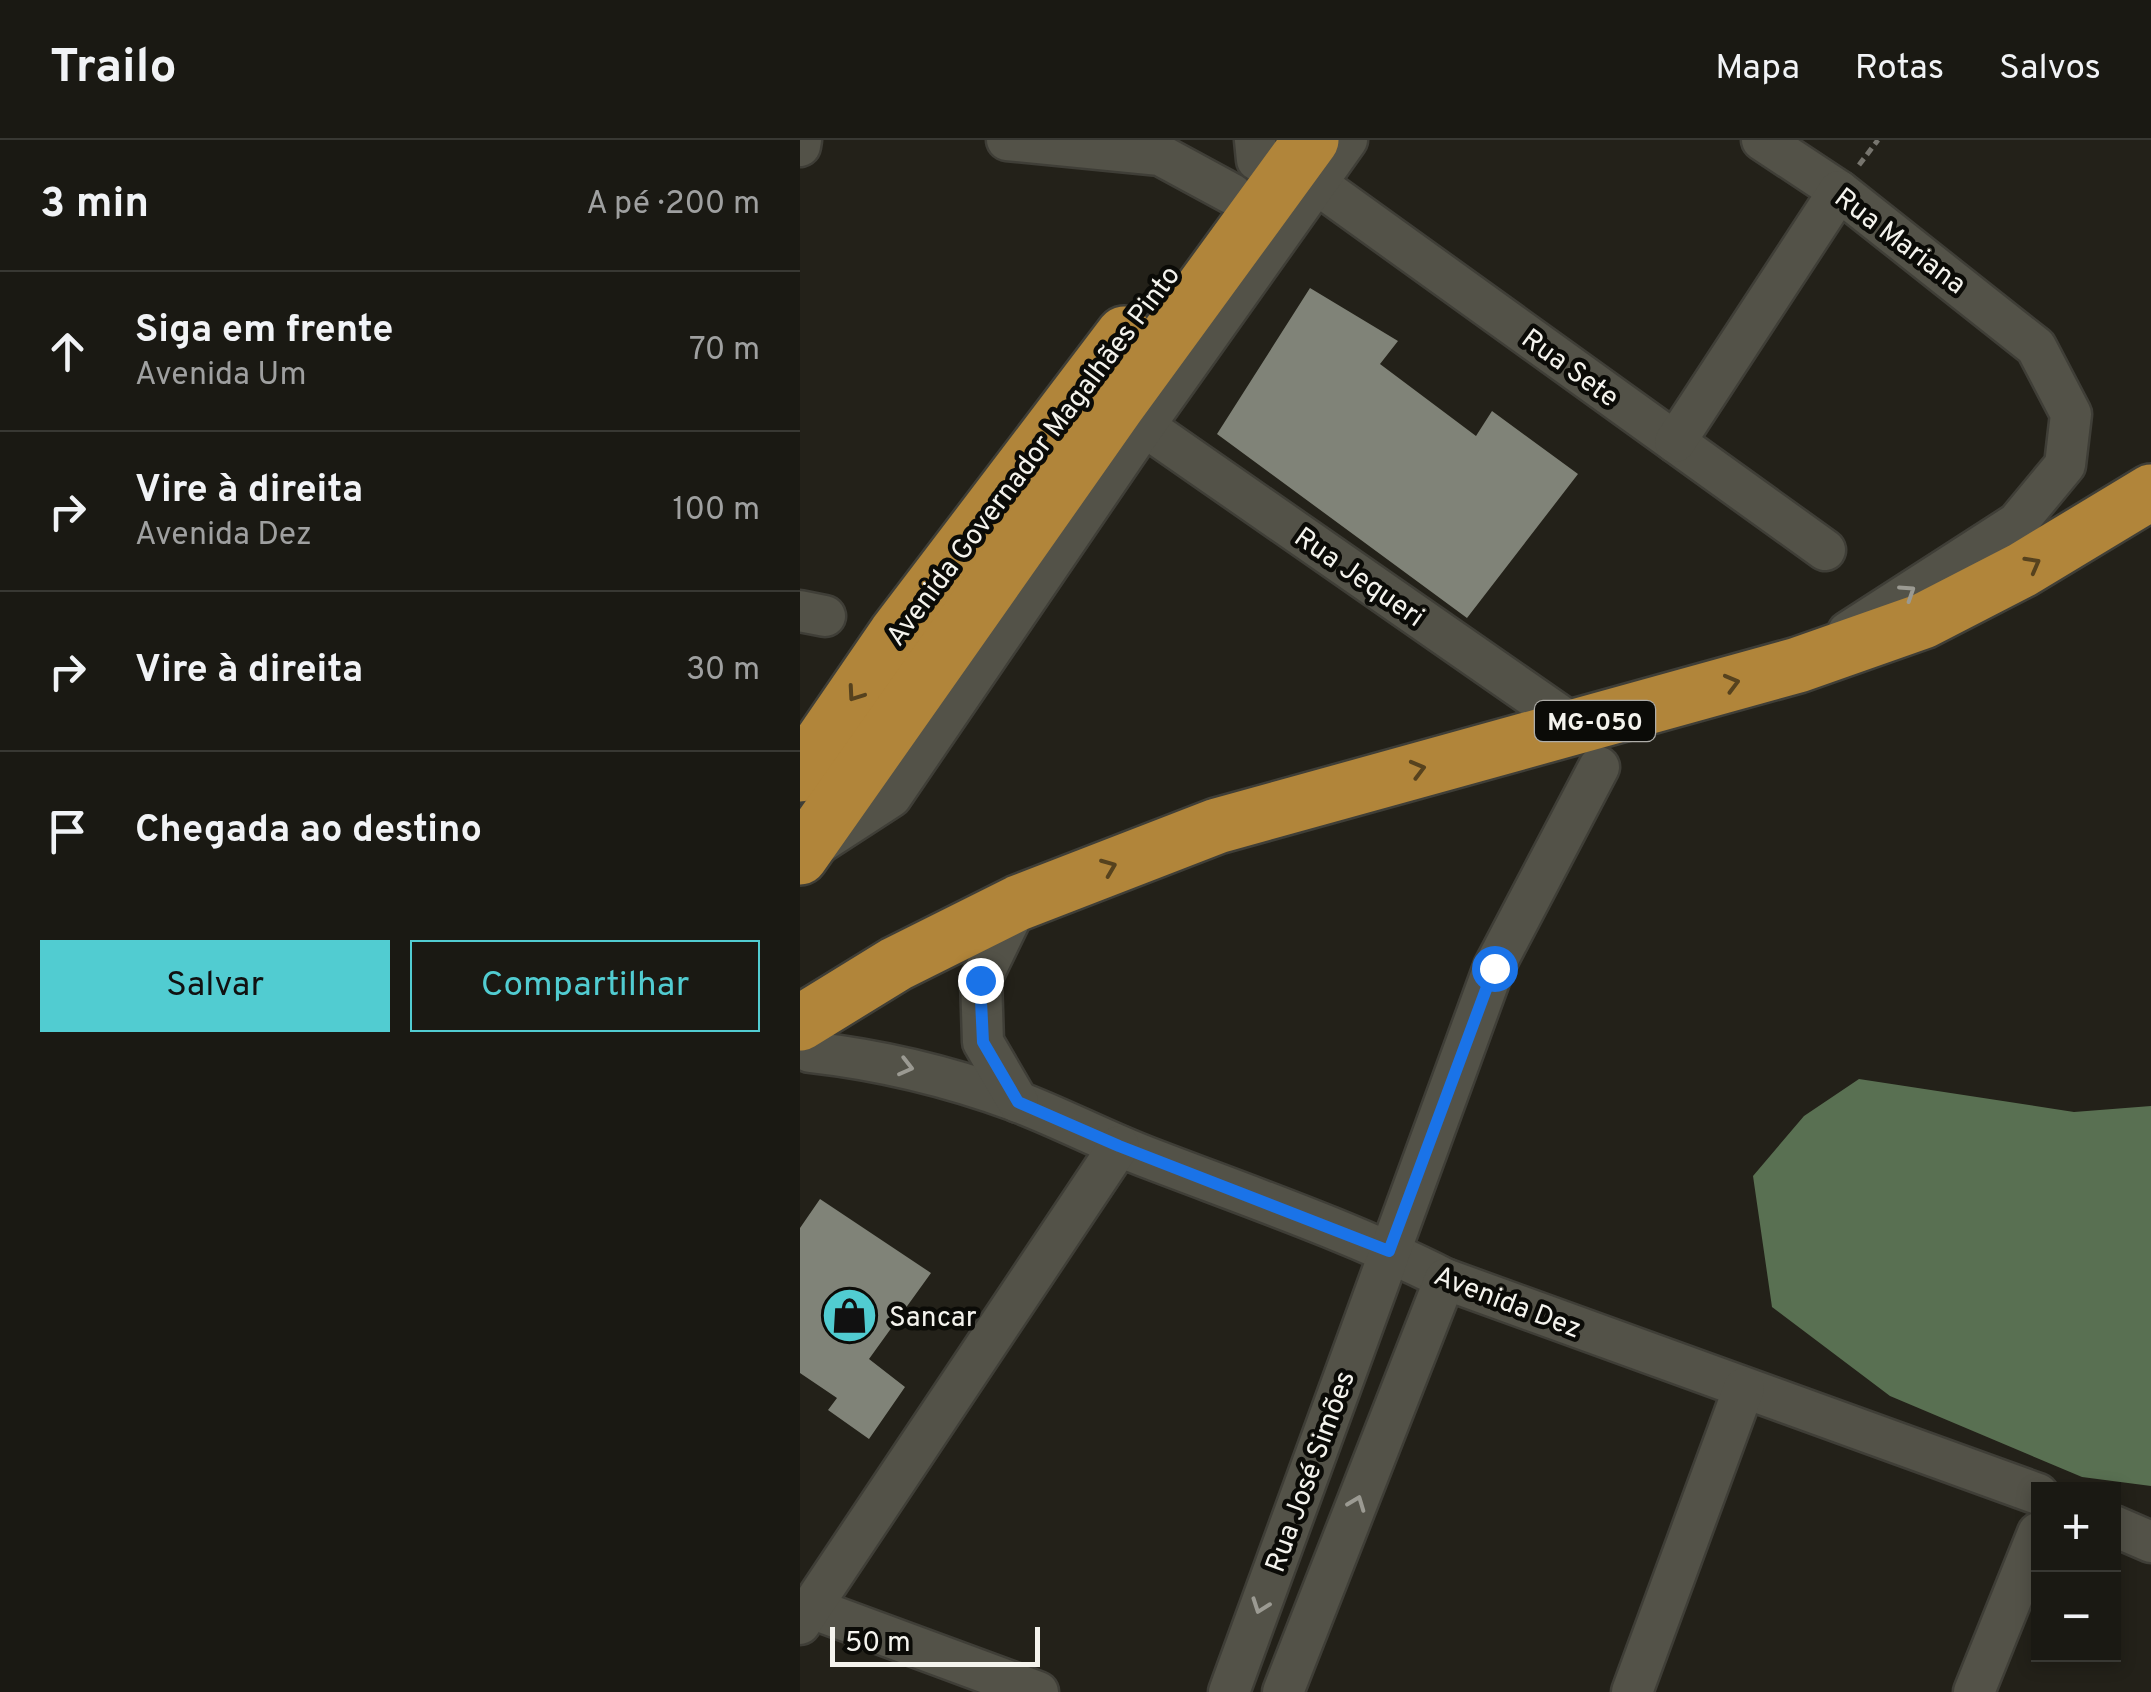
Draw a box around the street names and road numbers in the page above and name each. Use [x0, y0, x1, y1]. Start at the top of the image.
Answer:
street label: Rua Mariana [1826, 181, 1972, 304]
street label: Avenida Governador Magalhães Pinto [879, 259, 1190, 654]
street label: Rua Sete [1513, 322, 1625, 417]
street label: Rua Jequeri [1286, 520, 1430, 636]
road number: MG-050 [1535, 701, 1655, 741]
street label: Avenida Dez [1428, 1259, 1586, 1348]
street label: Rua José Simões [1259, 1366, 1365, 1578]

